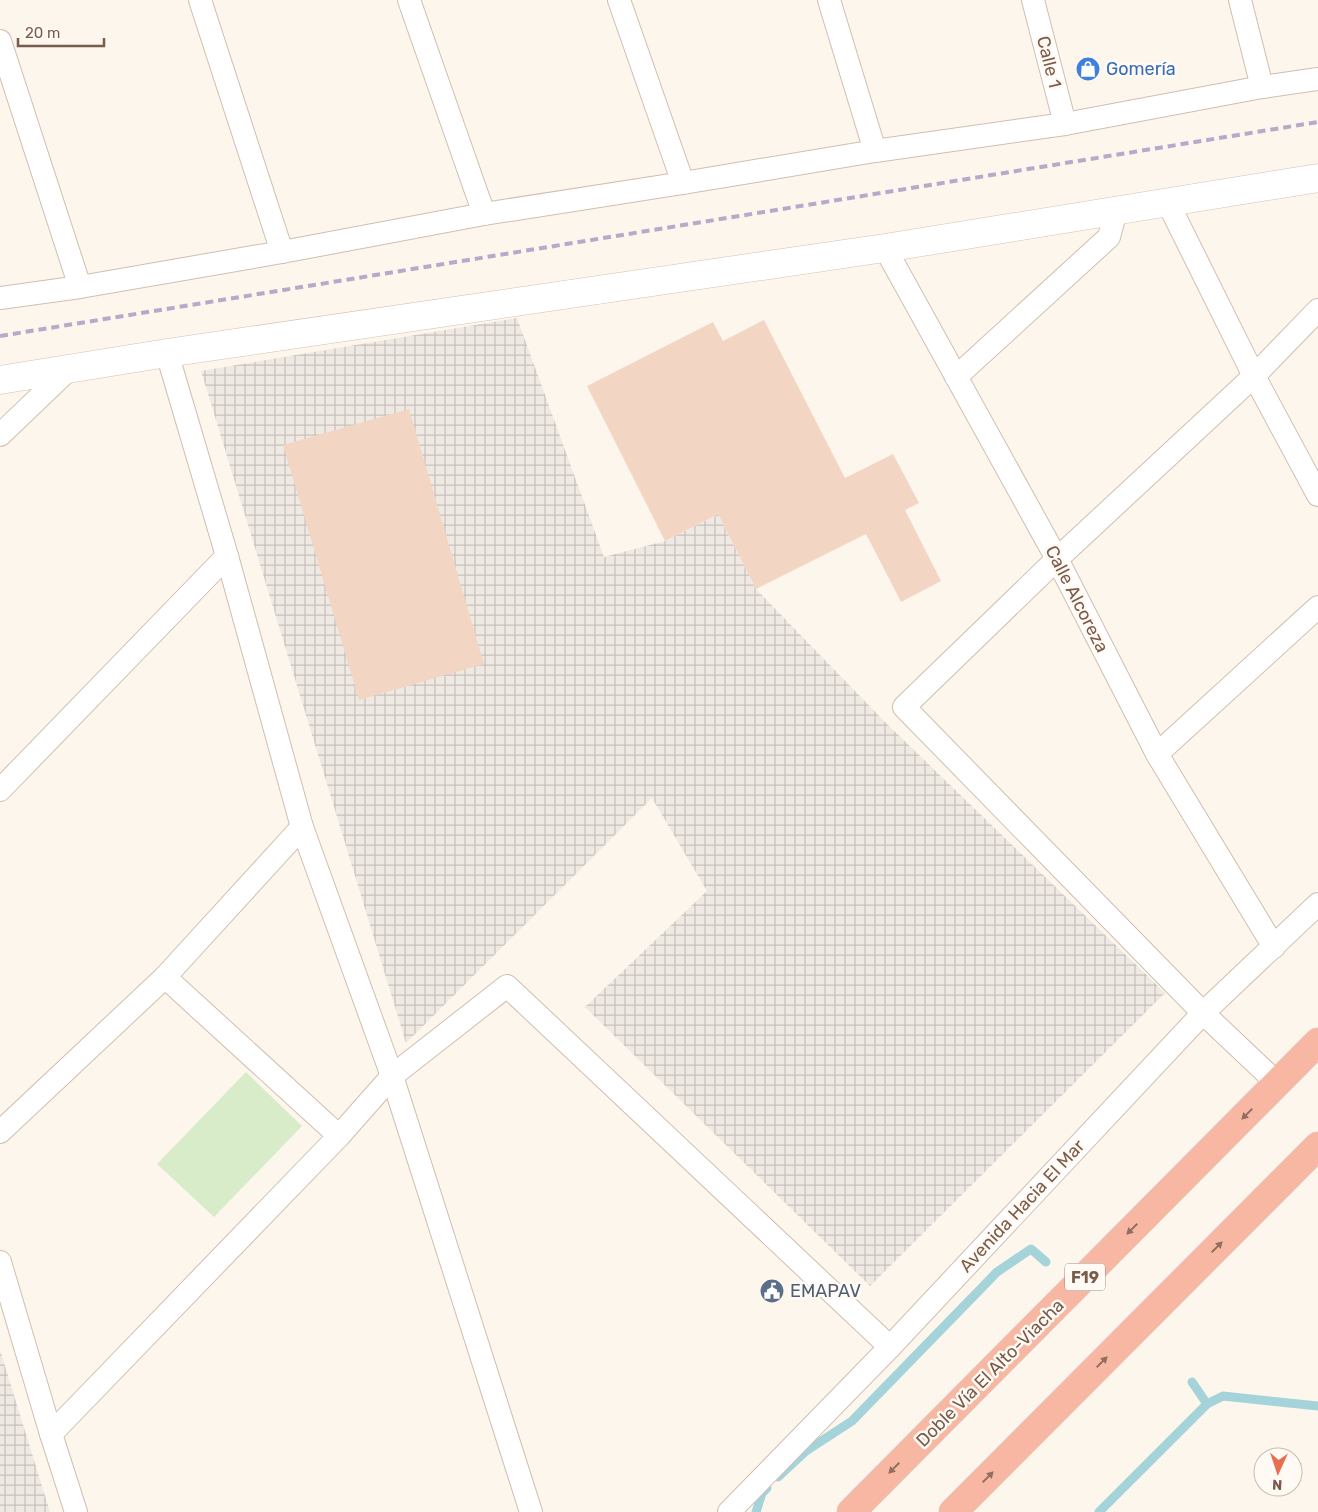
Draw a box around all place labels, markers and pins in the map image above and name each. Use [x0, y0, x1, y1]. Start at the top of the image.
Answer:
shop icon: Gomería [1075, 56, 1101, 82]
place label: Gomería [1106, 58, 1176, 80]
public building icon: EMAPAV [759, 1278, 785, 1304]
place label: EMAPAV [790, 1280, 861, 1302]

